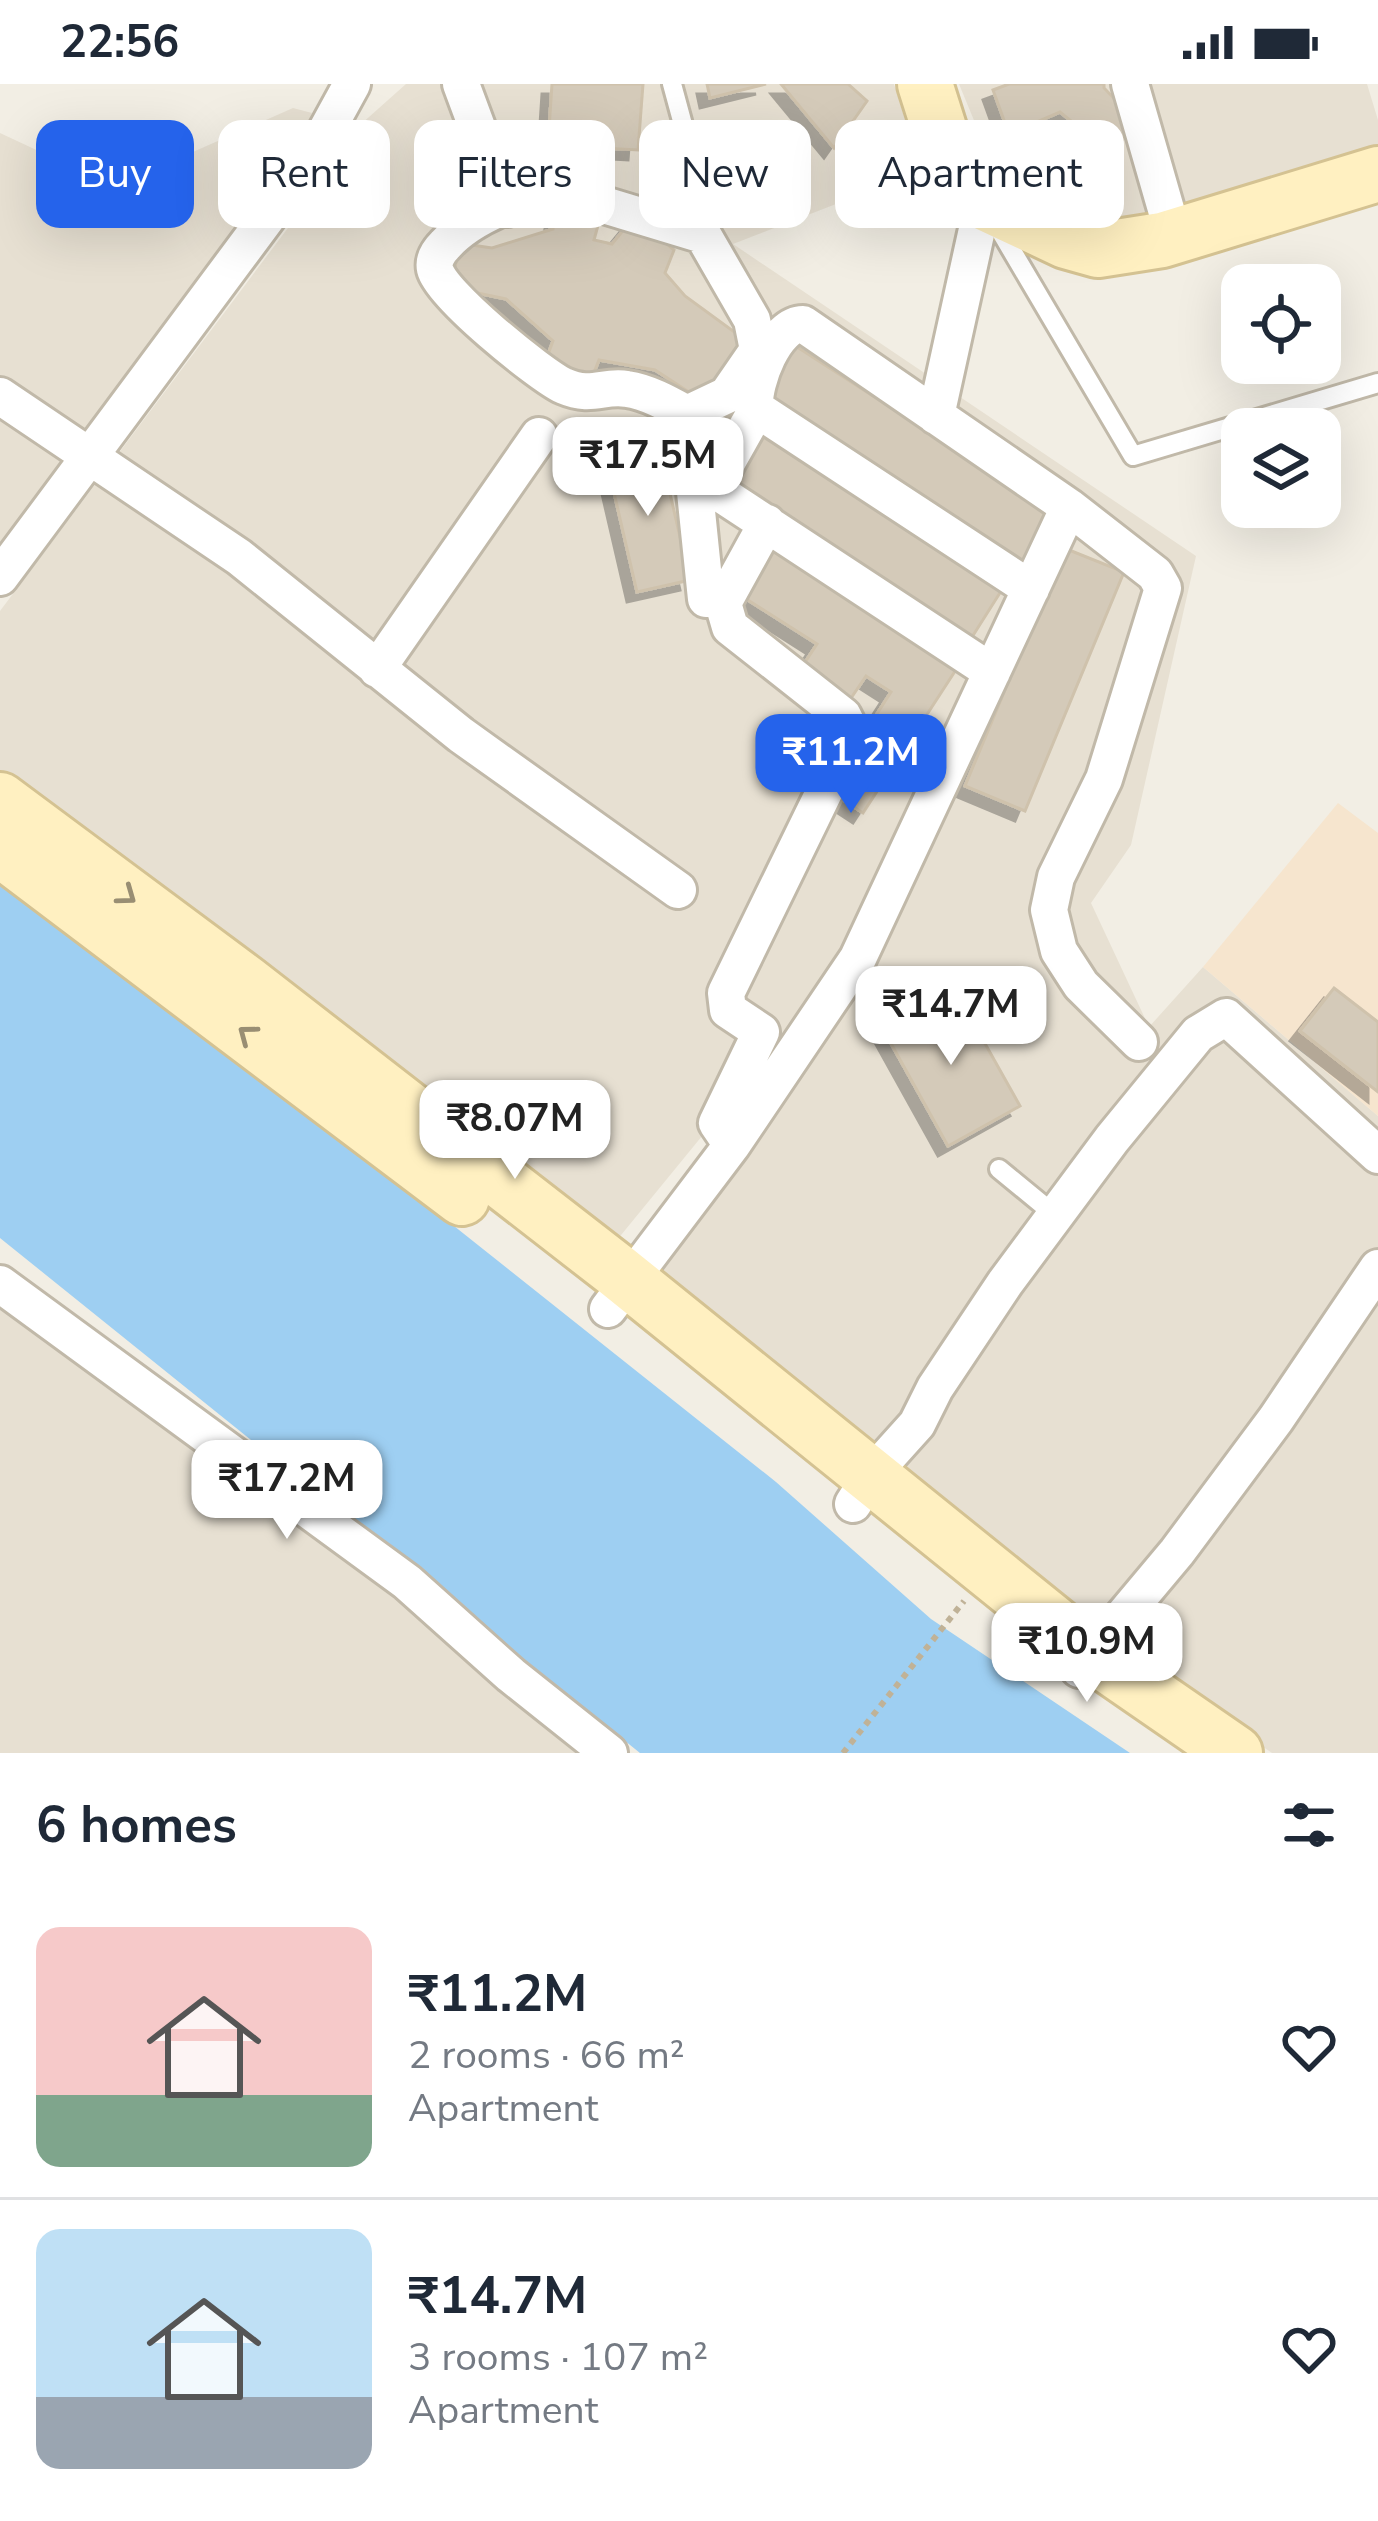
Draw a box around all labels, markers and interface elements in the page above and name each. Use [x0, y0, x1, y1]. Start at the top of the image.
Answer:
text: 22:56 [60, 12, 179, 73]
chip: Buy [36, 120, 194, 228]
chip: Rent [218, 120, 390, 228]
chip: Filters [414, 120, 615, 228]
chip: New [639, 120, 811, 228]
chip: Apartment [835, 120, 1124, 228]
map controls [1221, 264, 1341, 528]
button: locate [1221, 264, 1341, 384]
button: layers [1221, 408, 1341, 528]
pin: ₹17.5M [550, 417, 746, 519]
text: ₹17.5M [579, 429, 717, 482]
pin: ₹11.2M [753, 714, 949, 816]
text: ₹11.2M [782, 726, 920, 779]
one-way arrow [114, 882, 135, 904]
pin: ₹14.7M [853, 966, 1049, 1068]
text: ₹14.7M [882, 978, 1020, 1031]
one-way arrow [239, 1027, 261, 1049]
pin: ₹8.07M [417, 1080, 613, 1182]
text: ₹8.07M [446, 1092, 584, 1145]
pin: ₹17.2M [189, 1440, 385, 1542]
text: ₹17.2M [218, 1452, 356, 1505]
pin: ₹10.9M [989, 1603, 1185, 1705]
text: ₹10.9M [1018, 1615, 1156, 1668]
text: 6 homes [36, 1790, 237, 1860]
icon: filters [1276, 1792, 1342, 1858]
text: ₹11.2M [408, 1959, 587, 2029]
icon: home [132, 1975, 276, 2119]
icon: heart [1276, 2014, 1342, 2080]
text: 2 rooms · 66 m² [408, 2029, 685, 2082]
text: Apartment [408, 2082, 598, 2135]
text: ₹14.7M [408, 2261, 587, 2331]
icon: home [132, 2277, 276, 2421]
icon: heart [1276, 2316, 1342, 2382]
text: 3 rooms · 107 m² [408, 2331, 708, 2384]
text: Apartment [408, 2384, 598, 2437]

